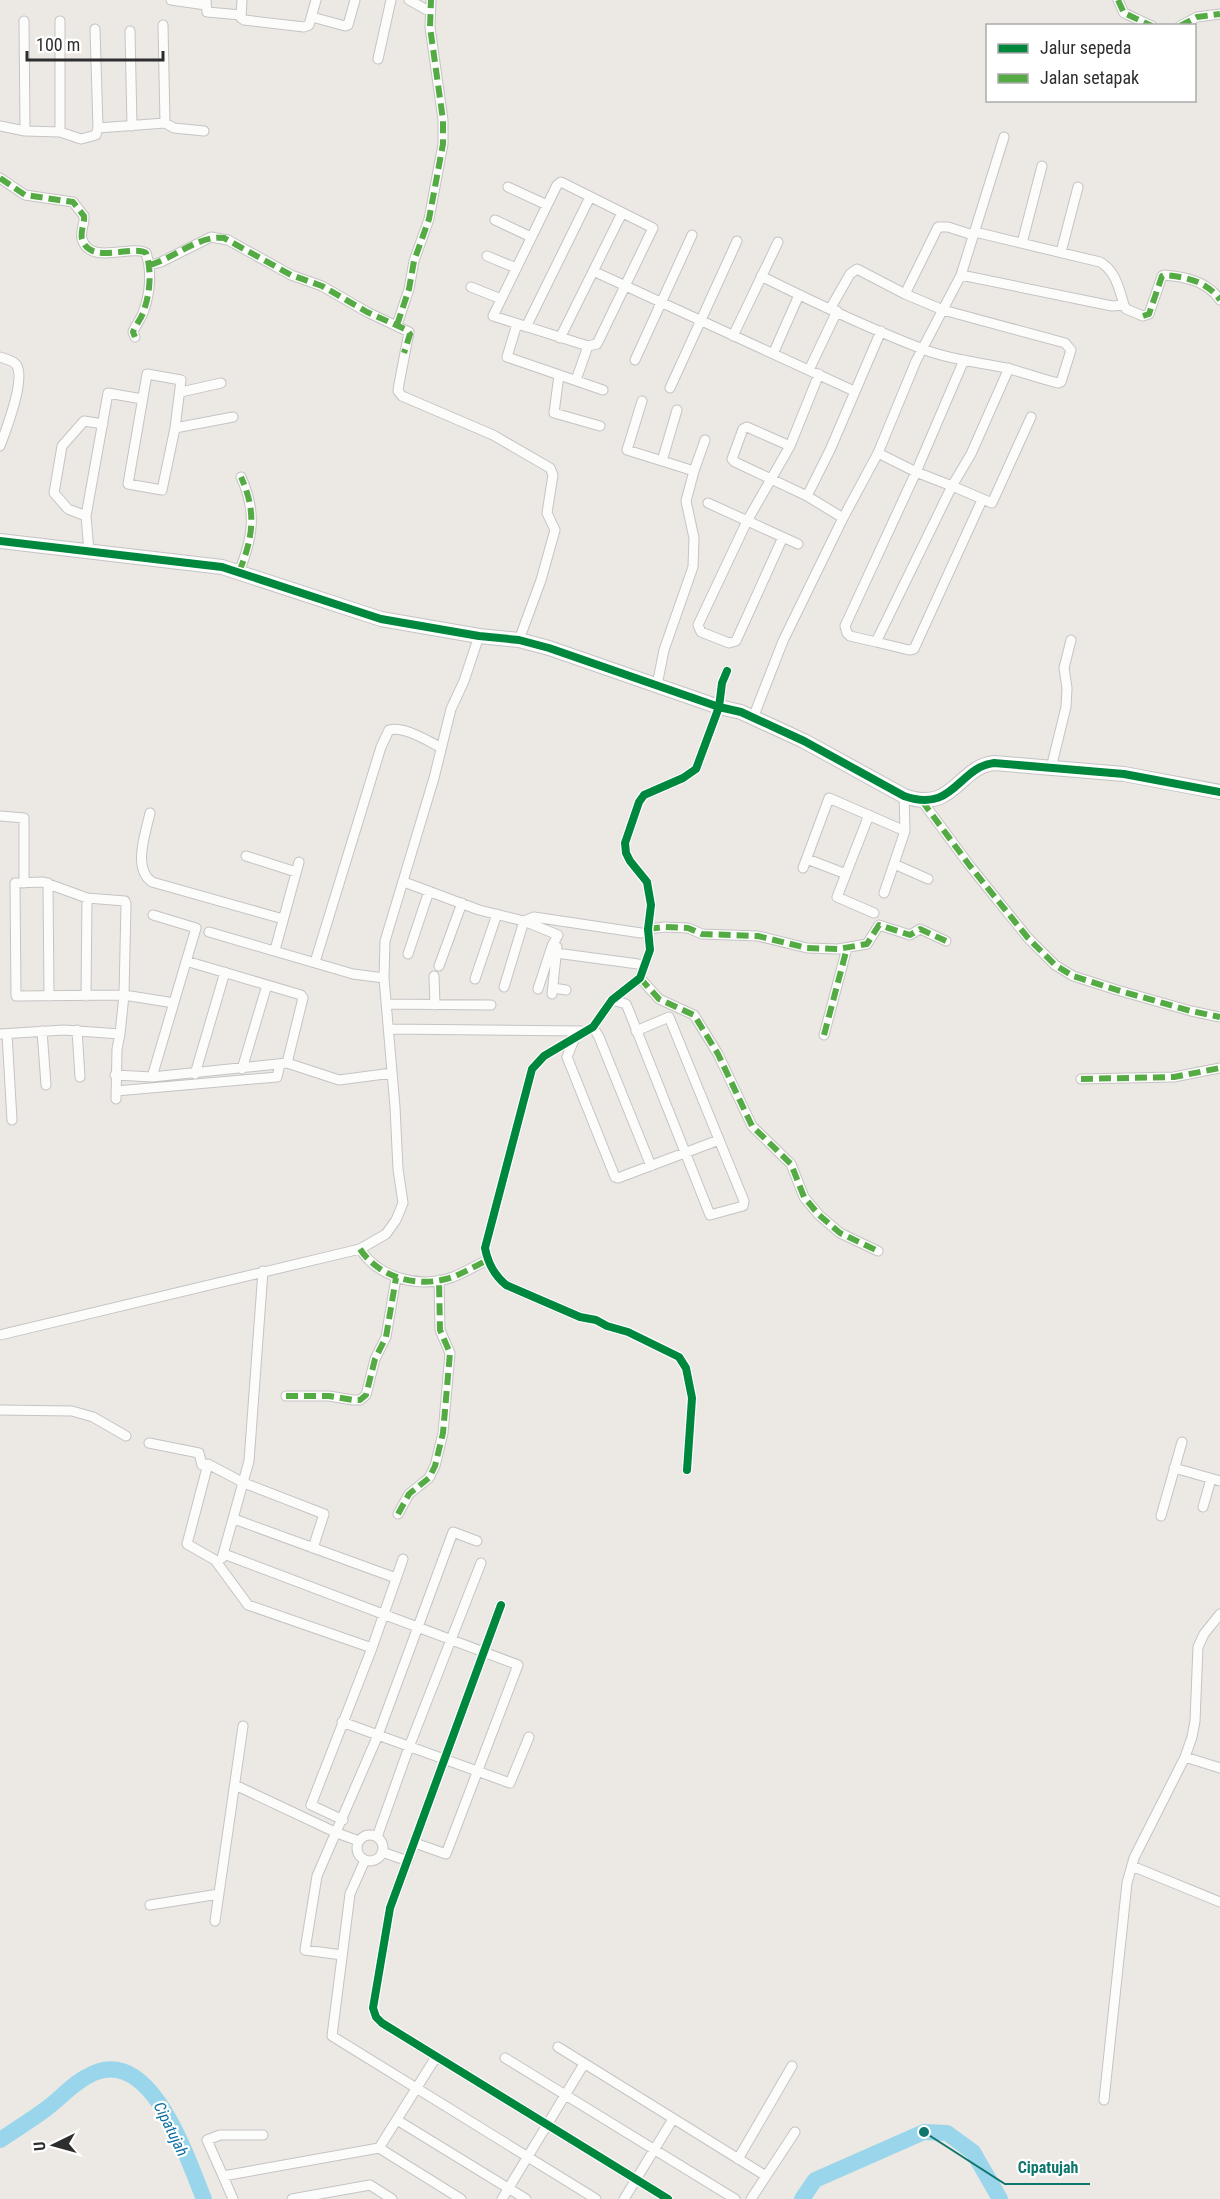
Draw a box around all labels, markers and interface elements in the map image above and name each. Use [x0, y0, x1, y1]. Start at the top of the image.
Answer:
scale bar [27, 24, 164, 62]
legend [986, 24, 1196, 102]
text: 100 m [36, 34, 80, 55]
text: Jalur sepeda [1040, 37, 1131, 58]
text: Jalan setapak [1040, 67, 1139, 88]
water label: Cipatujah [150, 2099, 192, 2159]
north arrow [24, 2115, 84, 2175]
text: U [30, 2141, 49, 2152]
callout: Cipatujah [1005, 2150, 1090, 2184]
text: Cipatujah [1018, 2158, 1078, 2177]

